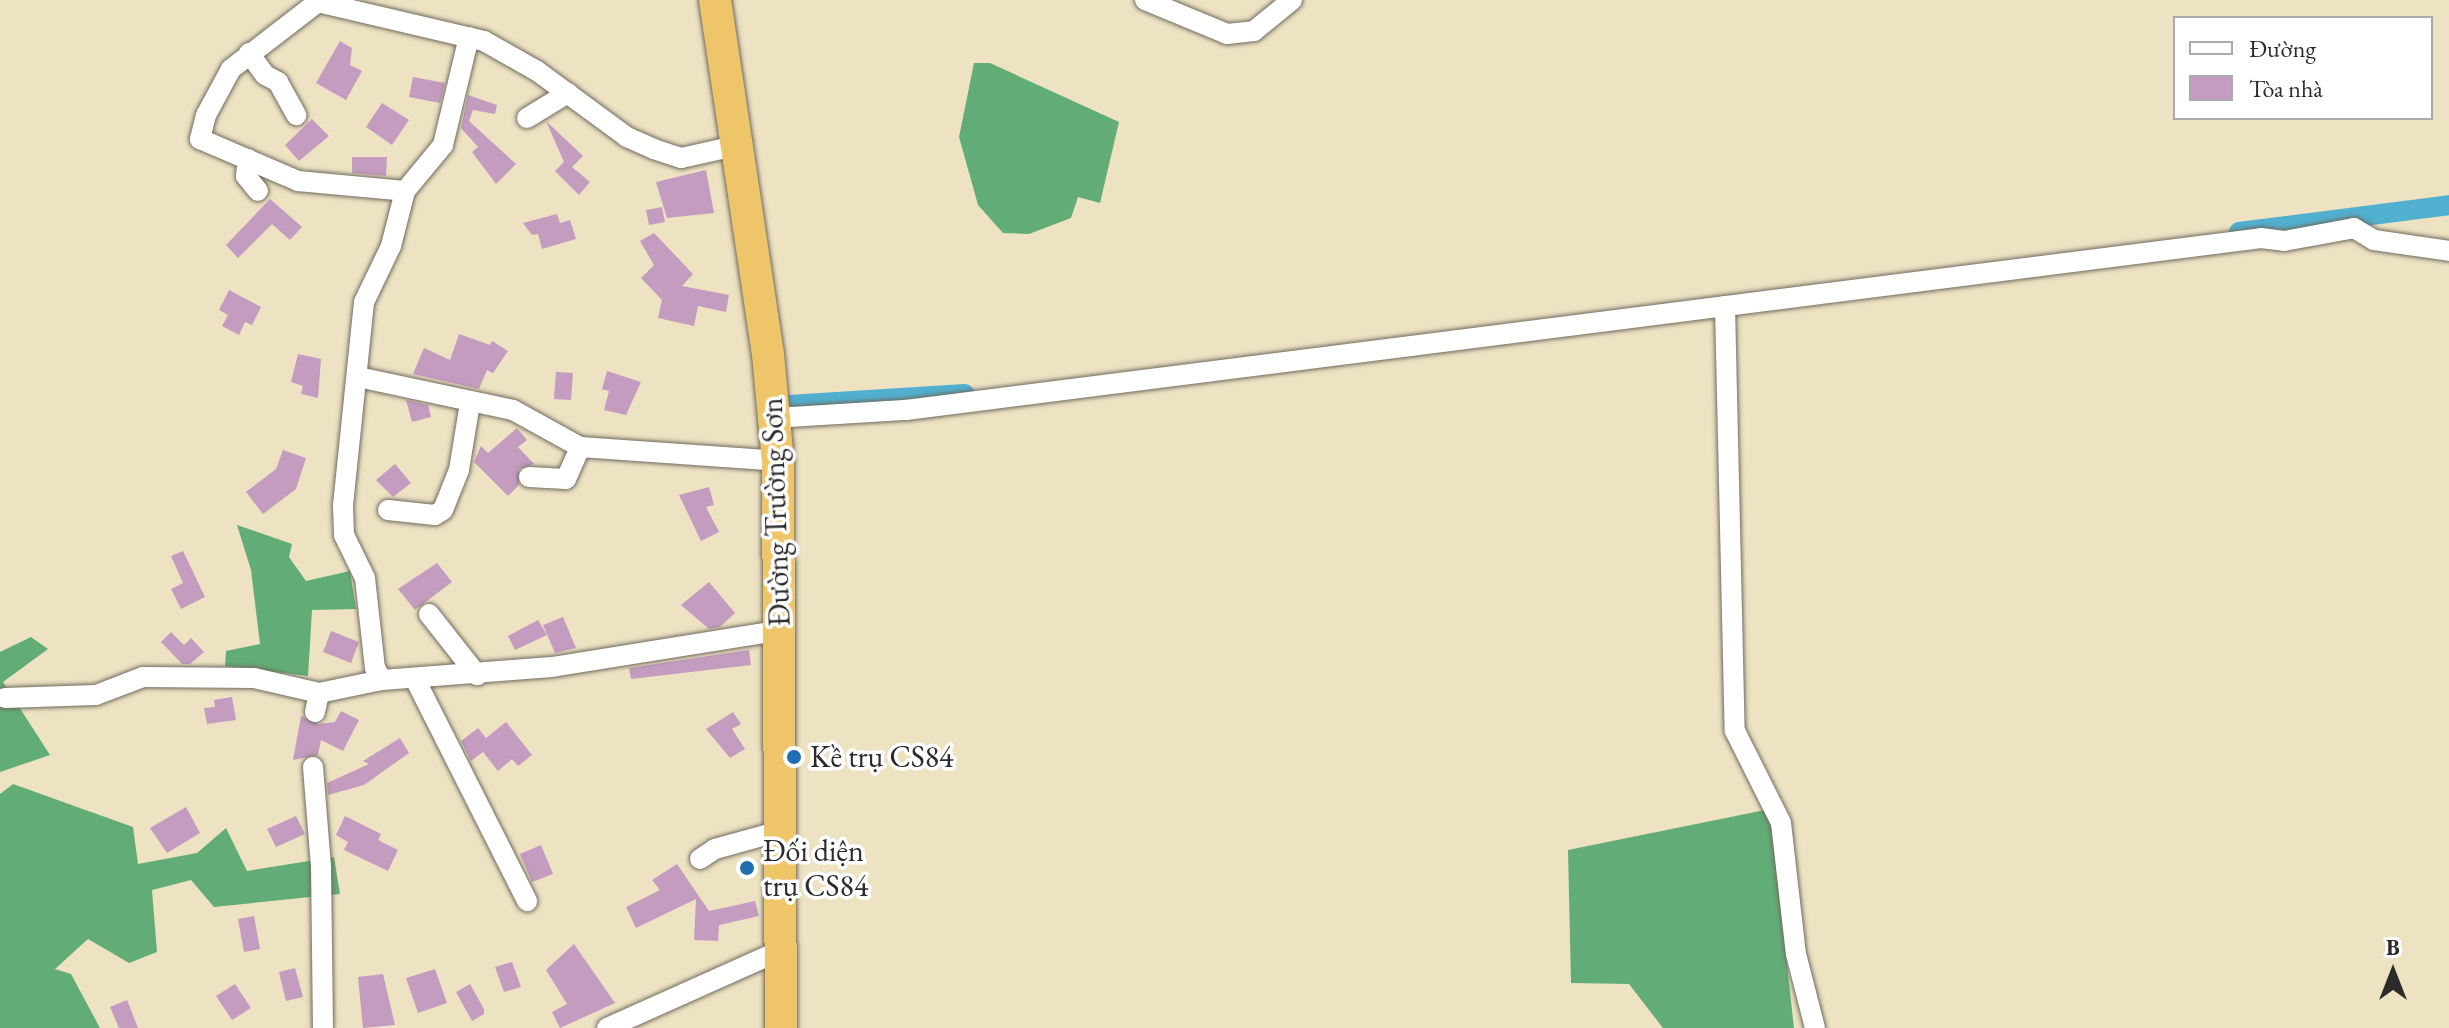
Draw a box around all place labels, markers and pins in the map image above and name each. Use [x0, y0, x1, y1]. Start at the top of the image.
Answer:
place label: Kề trụ CS84 [810, 739, 953, 775]
marker: Kề trụ CS84 [785, 748, 803, 766]
place label: Đối diện trụ CS84 [763, 833, 868, 904]
marker: Đối diện trụ CS84 [738, 859, 756, 877]

